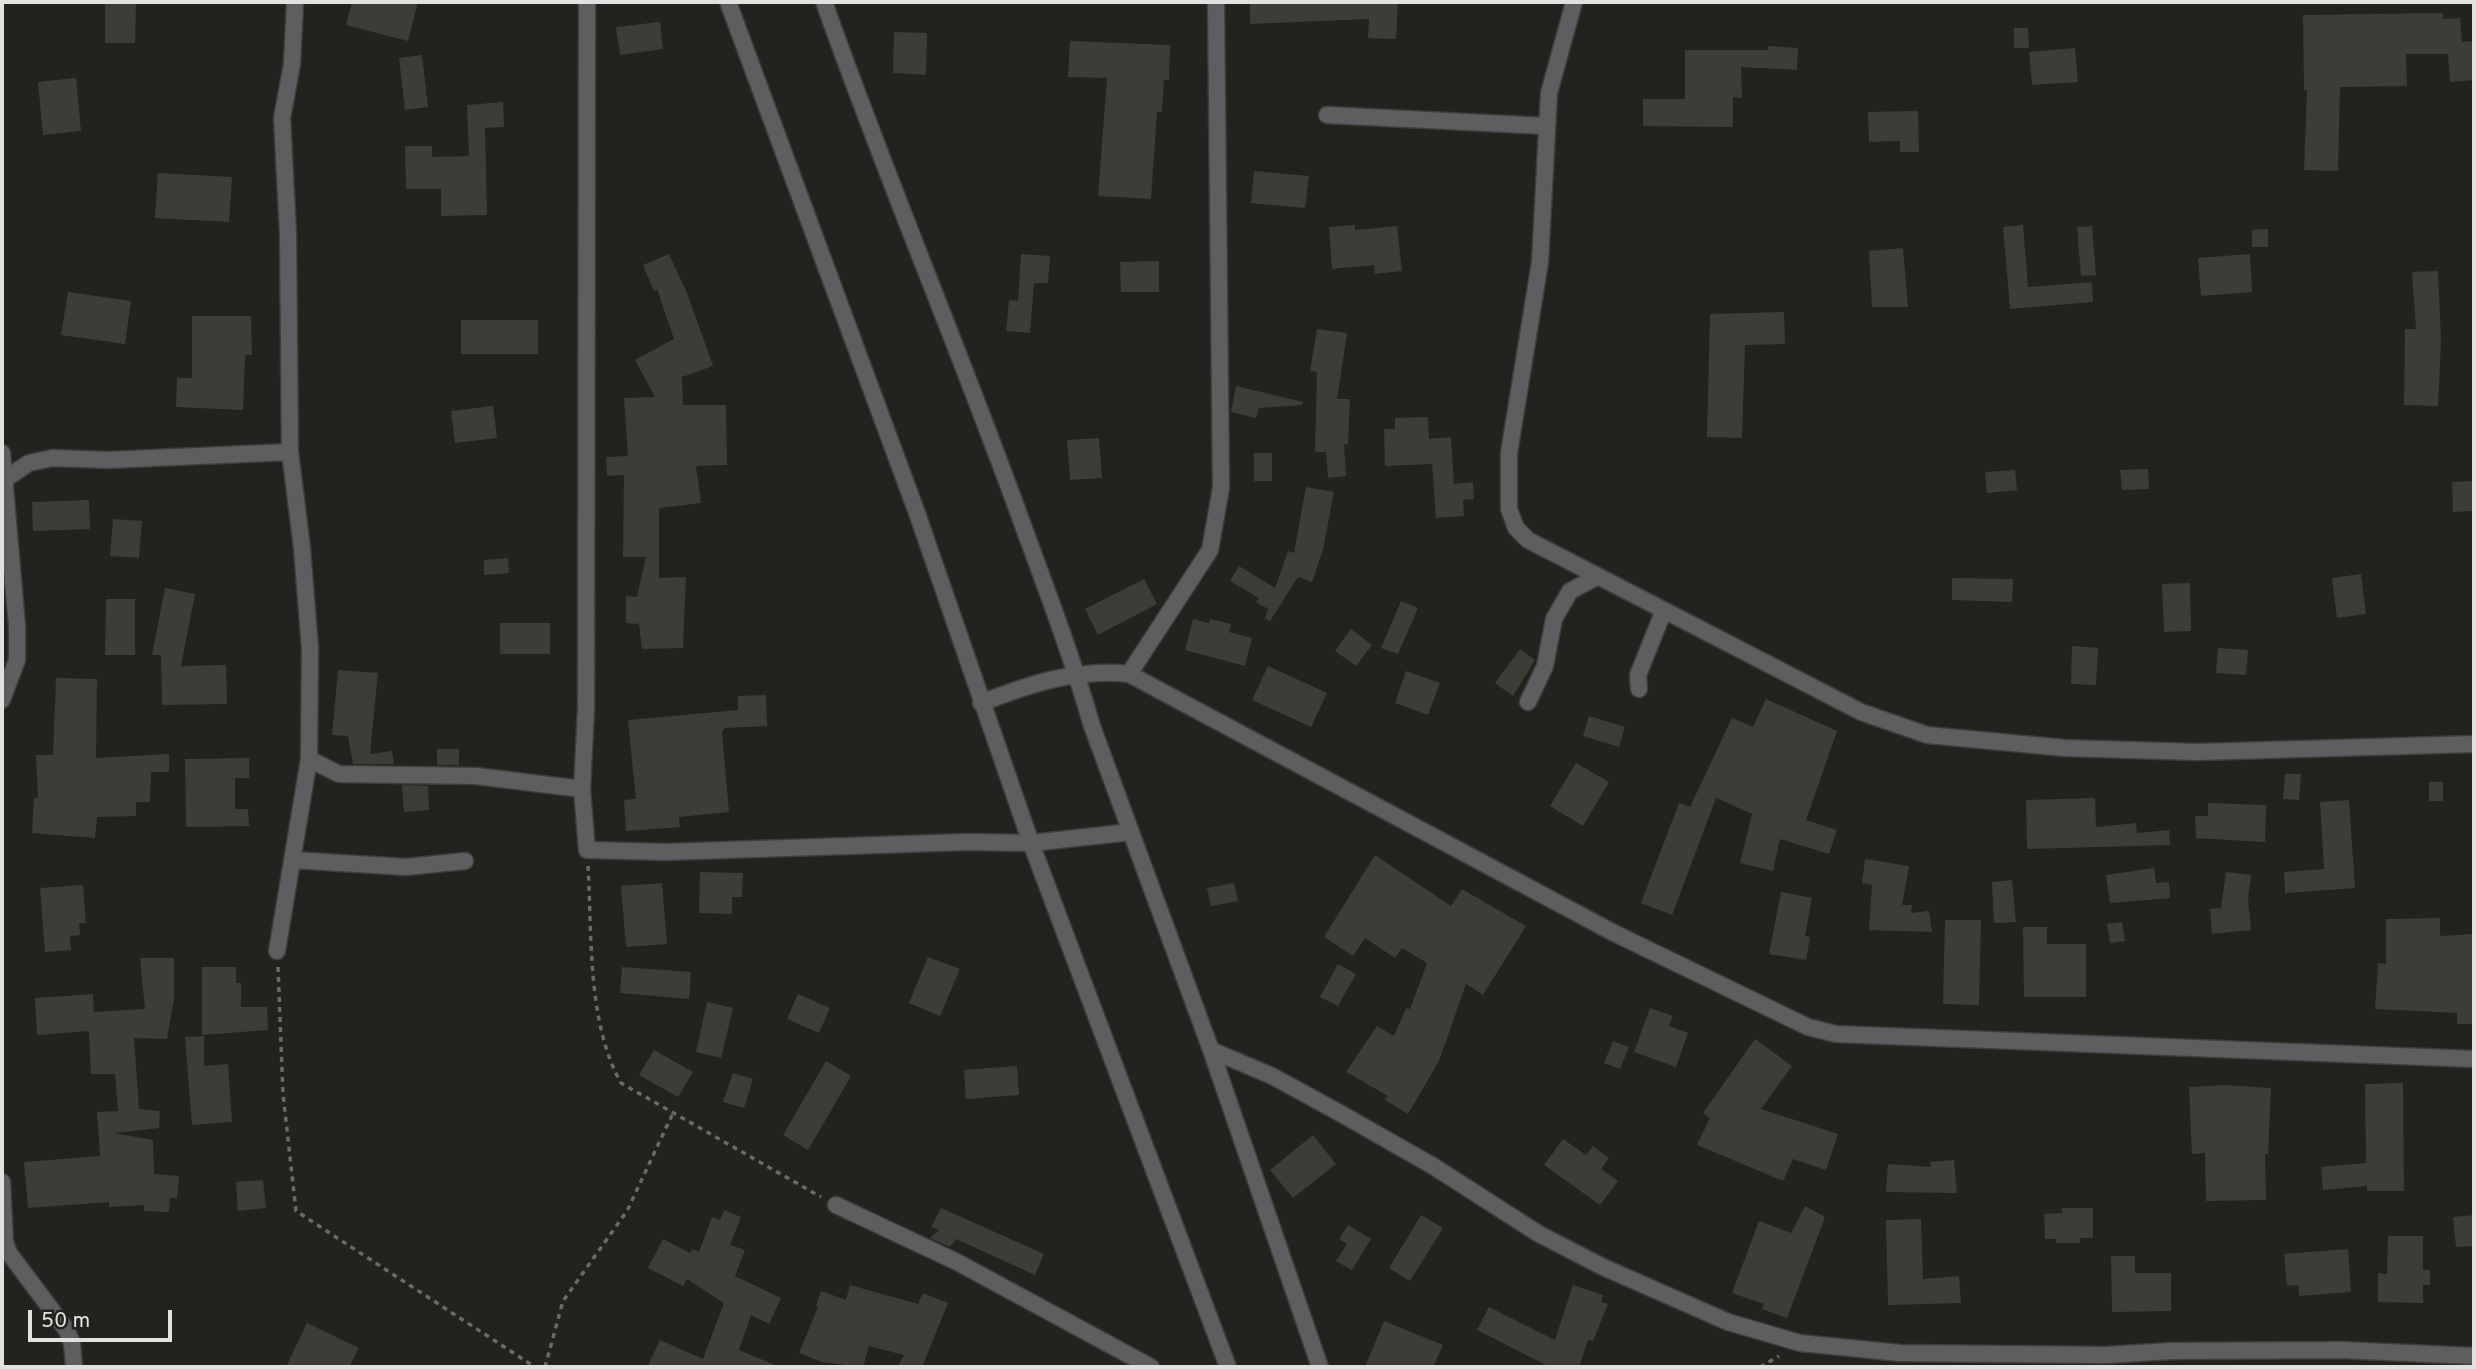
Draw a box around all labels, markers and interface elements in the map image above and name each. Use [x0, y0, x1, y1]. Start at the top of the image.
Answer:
scale bar [32, 1296, 175, 1340]
text: 50 m [41, 1308, 90, 1335]

